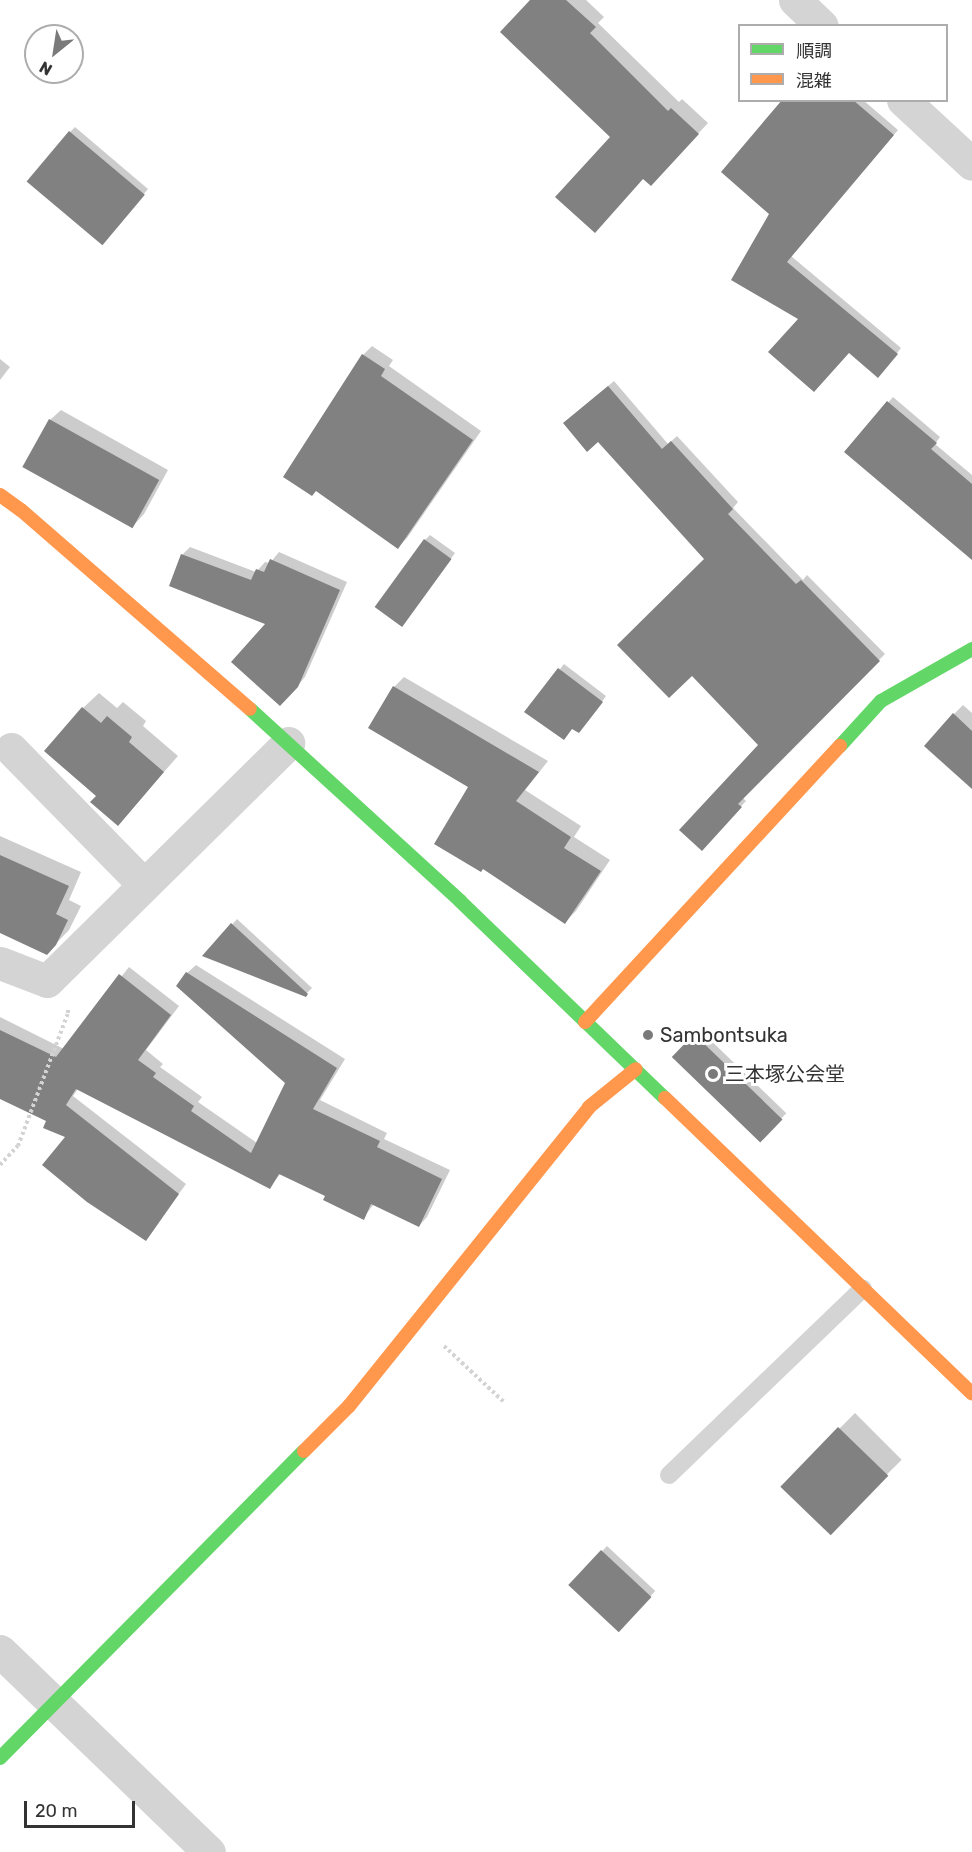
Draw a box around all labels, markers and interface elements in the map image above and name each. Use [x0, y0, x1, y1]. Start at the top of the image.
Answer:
north arrow [24, 24, 84, 84]
legend [738, 24, 948, 102]
text: 順調 [796, 40, 832, 62]
text: N [36, 57, 55, 79]
text: 混雑 [796, 70, 832, 92]
place label: Sambontsuka [660, 1023, 788, 1047]
marker: Sambontsuka [641, 1028, 655, 1042]
place label: 三本塚公会堂 [725, 1062, 845, 1086]
marker: 三本塚公会堂 [706, 1067, 720, 1081]
scale bar [27, 1789, 138, 1827]
text: 20 m [35, 1800, 77, 1822]

